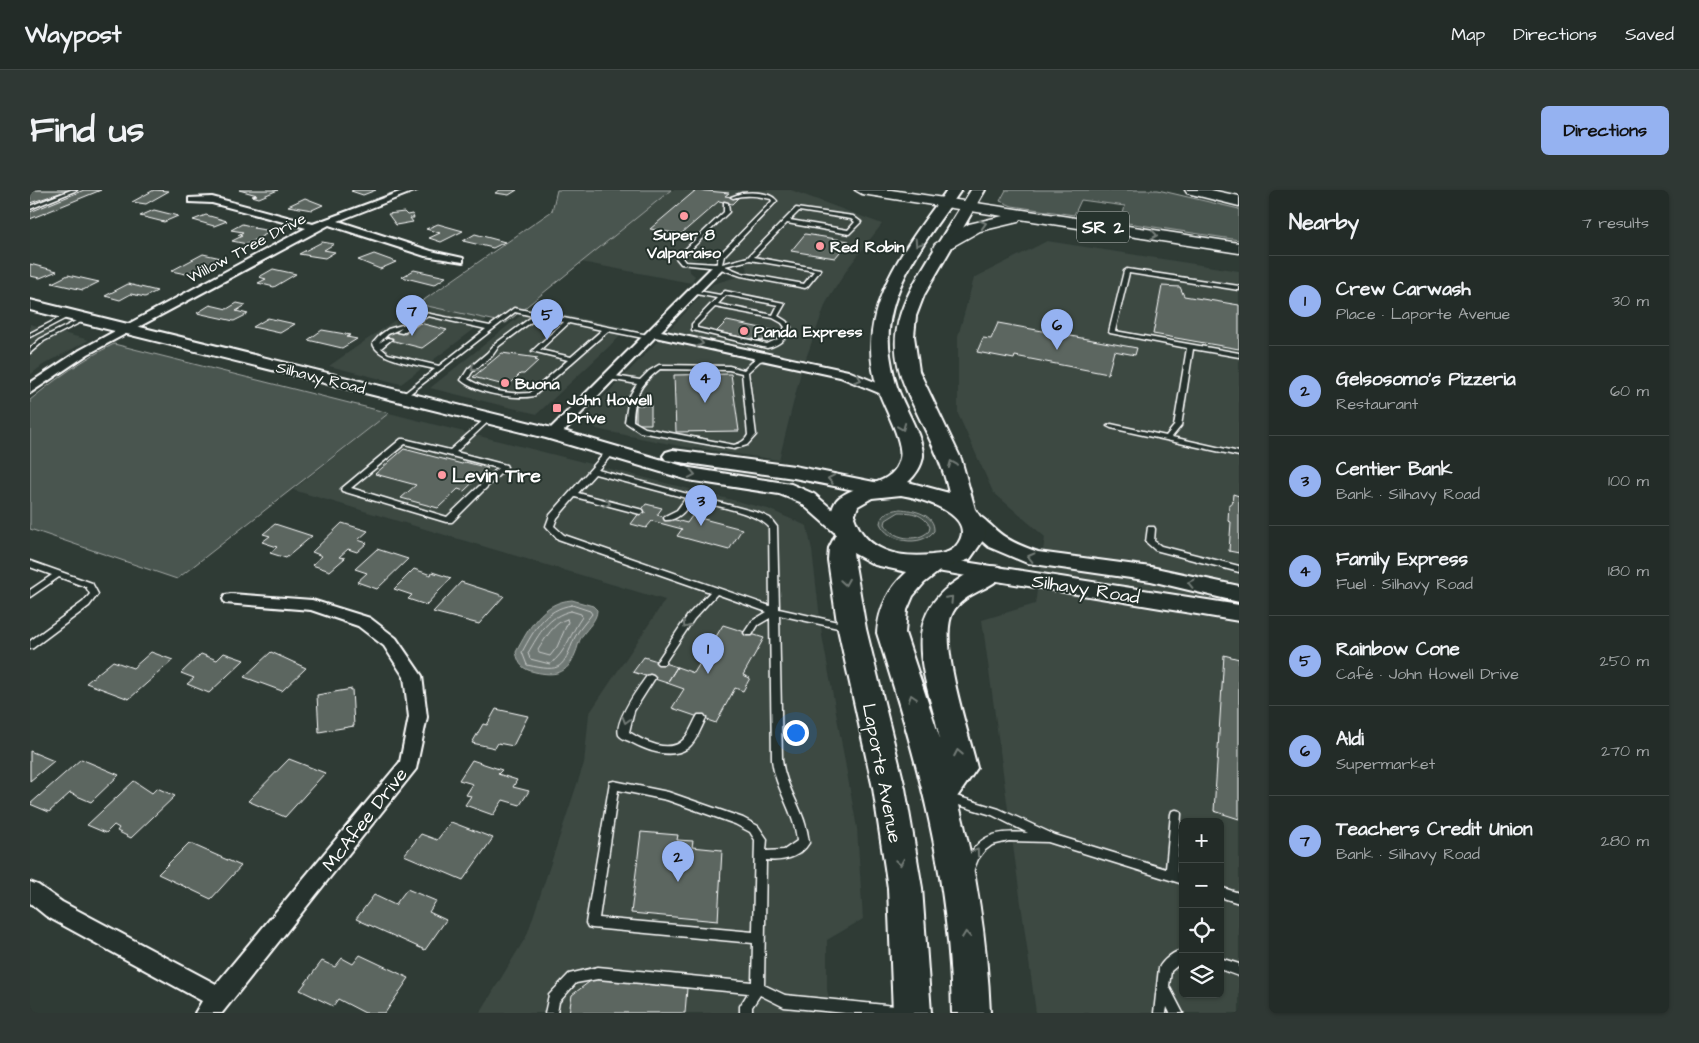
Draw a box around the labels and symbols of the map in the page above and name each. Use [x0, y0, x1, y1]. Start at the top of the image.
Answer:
street label: Willow Tree Drive [183, 207, 310, 289]
marker: Super 8 Valparaiso [678, 210, 690, 222]
road number: SR 2 [1077, 212, 1129, 242]
one-way arrow [978, 220, 987, 230]
place label: Super 8 Valparaiso [646, 224, 722, 264]
one-way arrow [1150, 229, 1158, 240]
place label: Red Robin [830, 236, 904, 258]
one-way arrow [914, 237, 924, 246]
marker: Red Robin [814, 240, 826, 252]
pin: 7 [396, 295, 428, 336]
pin: 5 [531, 299, 563, 340]
pin: 6 [1041, 309, 1073, 350]
place label: Panda Express [754, 321, 863, 343]
marker: Panda Express [738, 325, 750, 337]
one-way arrow [695, 337, 704, 348]
street label: Silhavy Road [273, 356, 368, 401]
one-way arrow [471, 362, 480, 371]
pin: 4 [689, 362, 721, 403]
place label: Buona [515, 373, 561, 395]
one-way arrow [853, 373, 862, 383]
marker: Buona [499, 377, 511, 389]
place label: John Howell Drive [566, 389, 653, 429]
marker: John Howell Drive [551, 402, 563, 414]
one-way arrow [897, 423, 907, 431]
one-way arrow [948, 460, 958, 469]
place label: Levin Tire [452, 463, 541, 490]
one-way arrow [687, 468, 696, 479]
marker: Levin Tire [436, 469, 448, 481]
one-way arrow [827, 474, 835, 484]
pin: 3 [685, 485, 717, 526]
one-way arrow [602, 497, 611, 508]
one-way arrow [1027, 552, 1036, 563]
street label: Silhavy Road [1030, 568, 1142, 612]
one-way arrow [1187, 578, 1196, 589]
one-way arrow [839, 579, 850, 587]
one-way arrow [944, 596, 953, 605]
one-way arrow [683, 619, 692, 629]
pin: 1 [692, 633, 724, 674]
one-way arrow [908, 694, 918, 703]
street label: Laporte Avenue [855, 701, 908, 845]
one-way arrow [622, 715, 632, 723]
your location [783, 720, 809, 746]
one-way arrow [953, 749, 964, 758]
street label: McAfee Drive [316, 762, 414, 878]
pin: 2 [662, 841, 694, 882]
one-way arrow [970, 848, 979, 858]
one-way arrow [895, 857, 905, 866]
one-way arrow [961, 931, 972, 939]

